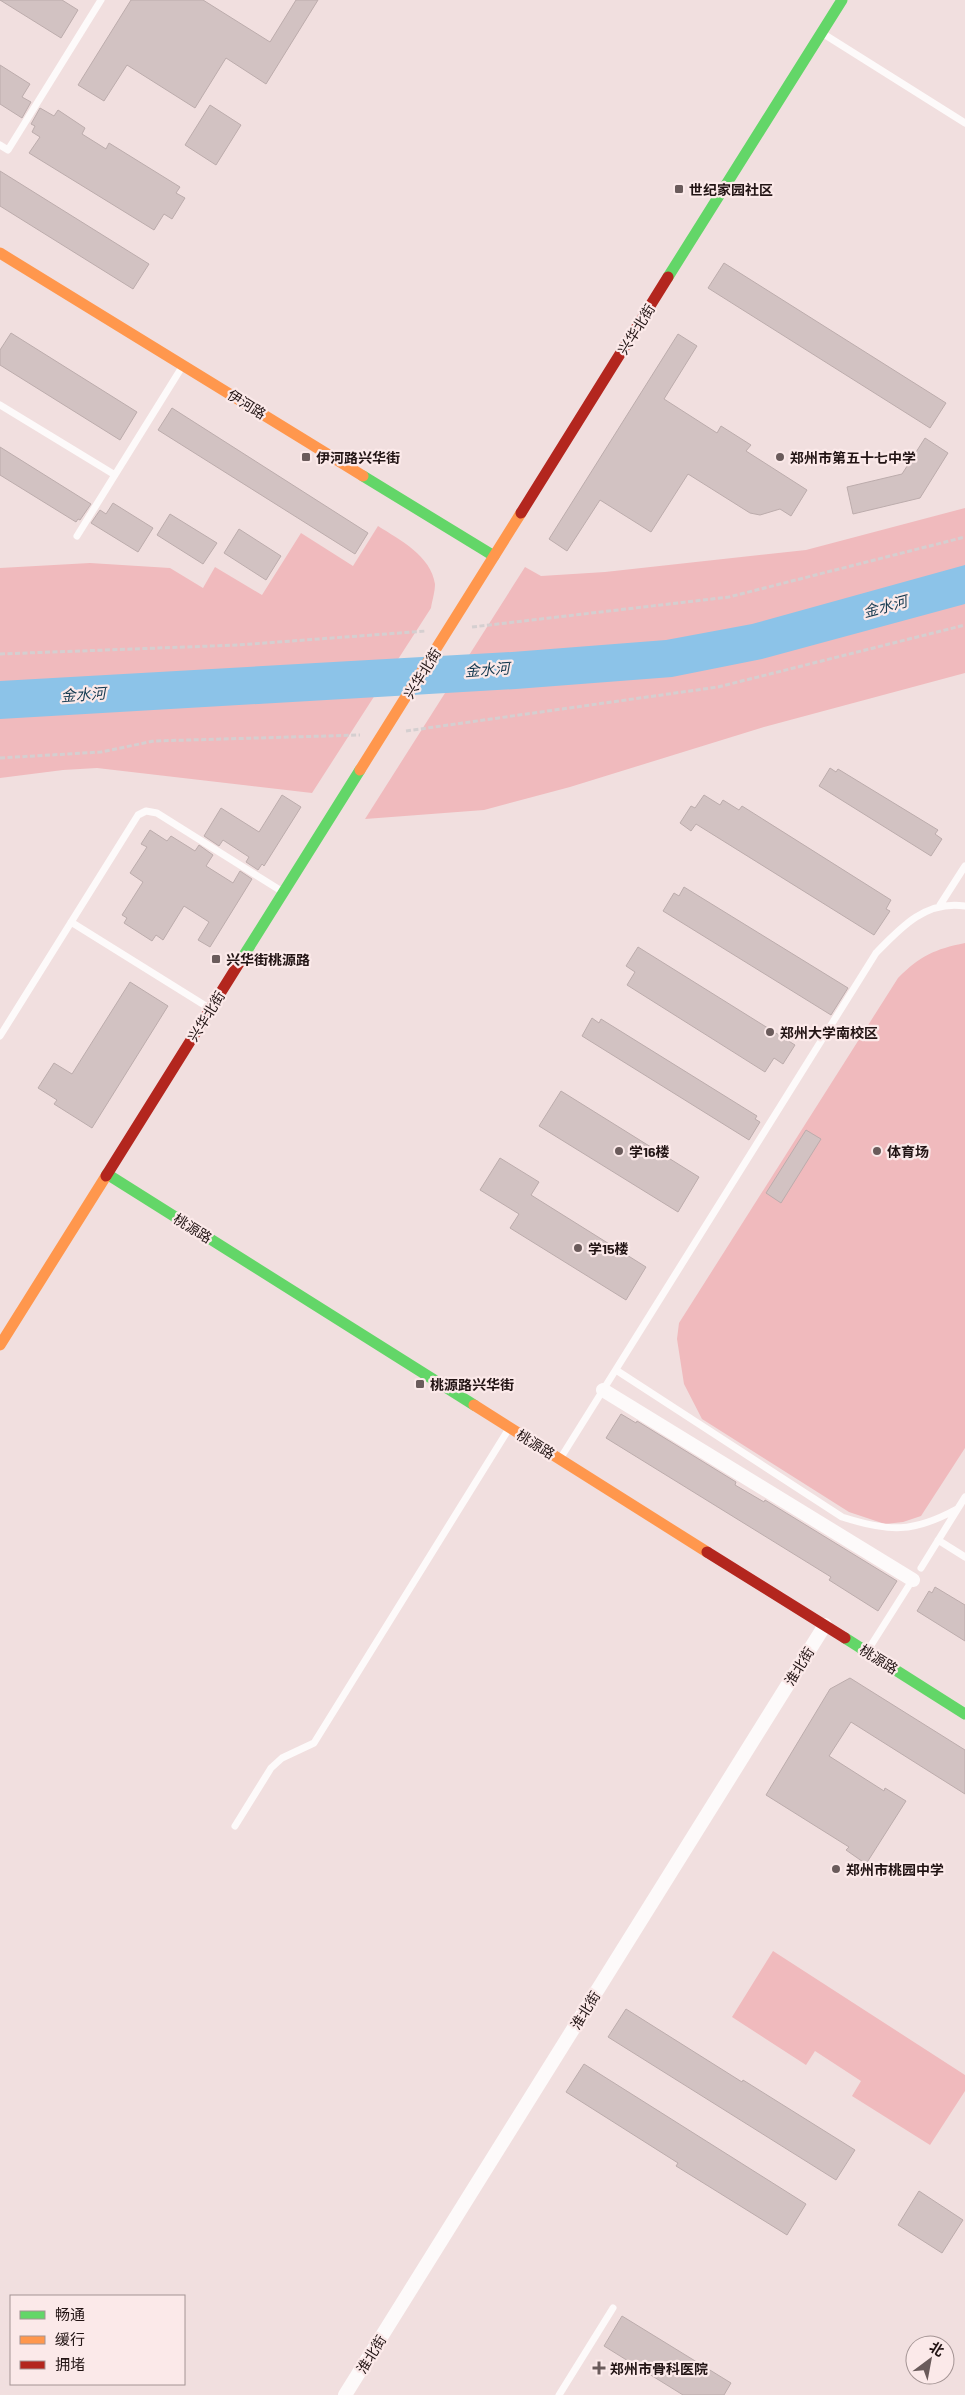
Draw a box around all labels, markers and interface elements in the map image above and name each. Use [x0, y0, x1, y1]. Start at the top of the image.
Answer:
place label: 世纪家园社区 [689, 181, 773, 198]
marker: 世纪家园社区 [673, 183, 685, 195]
street label: 兴华北街 [614, 301, 658, 357]
street label: 伊河路 [225, 386, 269, 422]
place label: 伊河路兴华街 [316, 449, 400, 466]
place label: 郑州市第五十七中学 [790, 449, 916, 466]
marker: 伊河路兴华街 [300, 451, 312, 463]
marker: 郑州市第五十七中学 [774, 451, 786, 463]
water label: 金水河 [861, 591, 912, 621]
street label: 兴华北街 [400, 645, 444, 701]
water label: 金水河 [464, 658, 513, 680]
water label: 金水河 [60, 683, 109, 705]
place label: 兴华街桃源路 [226, 951, 310, 968]
marker: 兴华街桃源路 [210, 953, 222, 965]
street label: 兴华北街 [184, 988, 228, 1044]
place label: 郑州大学南校区 [780, 1024, 878, 1041]
marker: 郑州大学南校区 [764, 1026, 776, 1038]
place label: 学16楼 [629, 1143, 669, 1160]
place label: 体育场 [887, 1143, 929, 1160]
marker: 学16楼 [613, 1145, 625, 1157]
marker: 体育场 [871, 1145, 883, 1157]
street label: 桃源路 [171, 1210, 215, 1246]
place label: 学15楼 [588, 1240, 629, 1257]
marker: 学15楼 [572, 1242, 584, 1254]
place label: 桃源路兴华街 [430, 1376, 514, 1393]
marker: 桃源路兴华街 [414, 1378, 426, 1390]
street label: 桃源路 [514, 1426, 558, 1462]
street label: 桃源路 [857, 1641, 901, 1677]
street label: 淮北街 [781, 1644, 817, 1688]
place label: 郑州市桃园中学 [846, 1861, 944, 1878]
marker: 郑州市桃园中学 [830, 1863, 842, 1875]
street label: 淮北街 [567, 1988, 603, 2032]
legend [10, 2295, 185, 2385]
text: 畅通 [55, 2305, 85, 2323]
text: 缓行 [55, 2330, 85, 2348]
street label: 淮北街 [353, 2332, 389, 2376]
north arrow [905, 2335, 955, 2385]
text: 北 [927, 2338, 948, 2359]
text: 拥堵 [55, 2355, 85, 2373]
place label: 郑州市骨科医院 [610, 2360, 708, 2377]
marker: 郑州市骨科医院 [592, 2361, 606, 2375]

